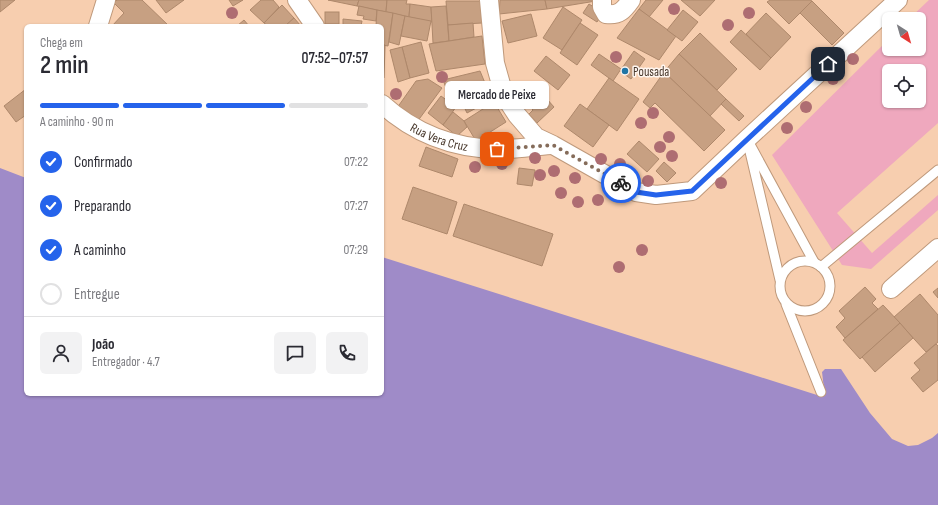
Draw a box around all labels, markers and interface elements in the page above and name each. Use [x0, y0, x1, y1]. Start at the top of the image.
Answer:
north arrow [882, 12, 926, 56]
map controls [882, 12, 926, 108]
text: Chega em [40, 35, 83, 51]
pin [811, 47, 845, 81]
text: 07:52–07:57 [301, 49, 368, 68]
text: 2 min [40, 50, 89, 81]
icon: home [817, 53, 839, 75]
place label: Pousada [633, 64, 669, 80]
button: locate [882, 64, 926, 108]
marker: Pousada [620, 66, 630, 76]
callout: Mercado de Peixe [445, 81, 549, 109]
text: Mercado de Peixe [458, 87, 536, 103]
text: A caminho · 90 m [40, 114, 114, 130]
street label: Rua Vera Cruz [407, 120, 470, 155]
pin [480, 132, 514, 166]
icon: bag [486, 138, 508, 160]
icon: check [40, 151, 62, 173]
text: Confirmado [74, 153, 133, 172]
text: 07:22 [344, 154, 368, 170]
courier [601, 163, 641, 203]
icon: bike [610, 172, 632, 194]
icon: check [40, 195, 62, 217]
text: Preparando [74, 197, 131, 216]
text: 07:27 [344, 198, 368, 214]
icon: check [40, 239, 62, 261]
text: A caminho [74, 241, 126, 260]
text: 07:29 [344, 242, 368, 258]
text: Entregue [74, 285, 120, 304]
button: person [40, 332, 82, 374]
button: chat [274, 332, 316, 374]
button: phone [326, 332, 368, 374]
text: João [92, 335, 115, 354]
text: Entregador · 4.7 [92, 354, 160, 370]

